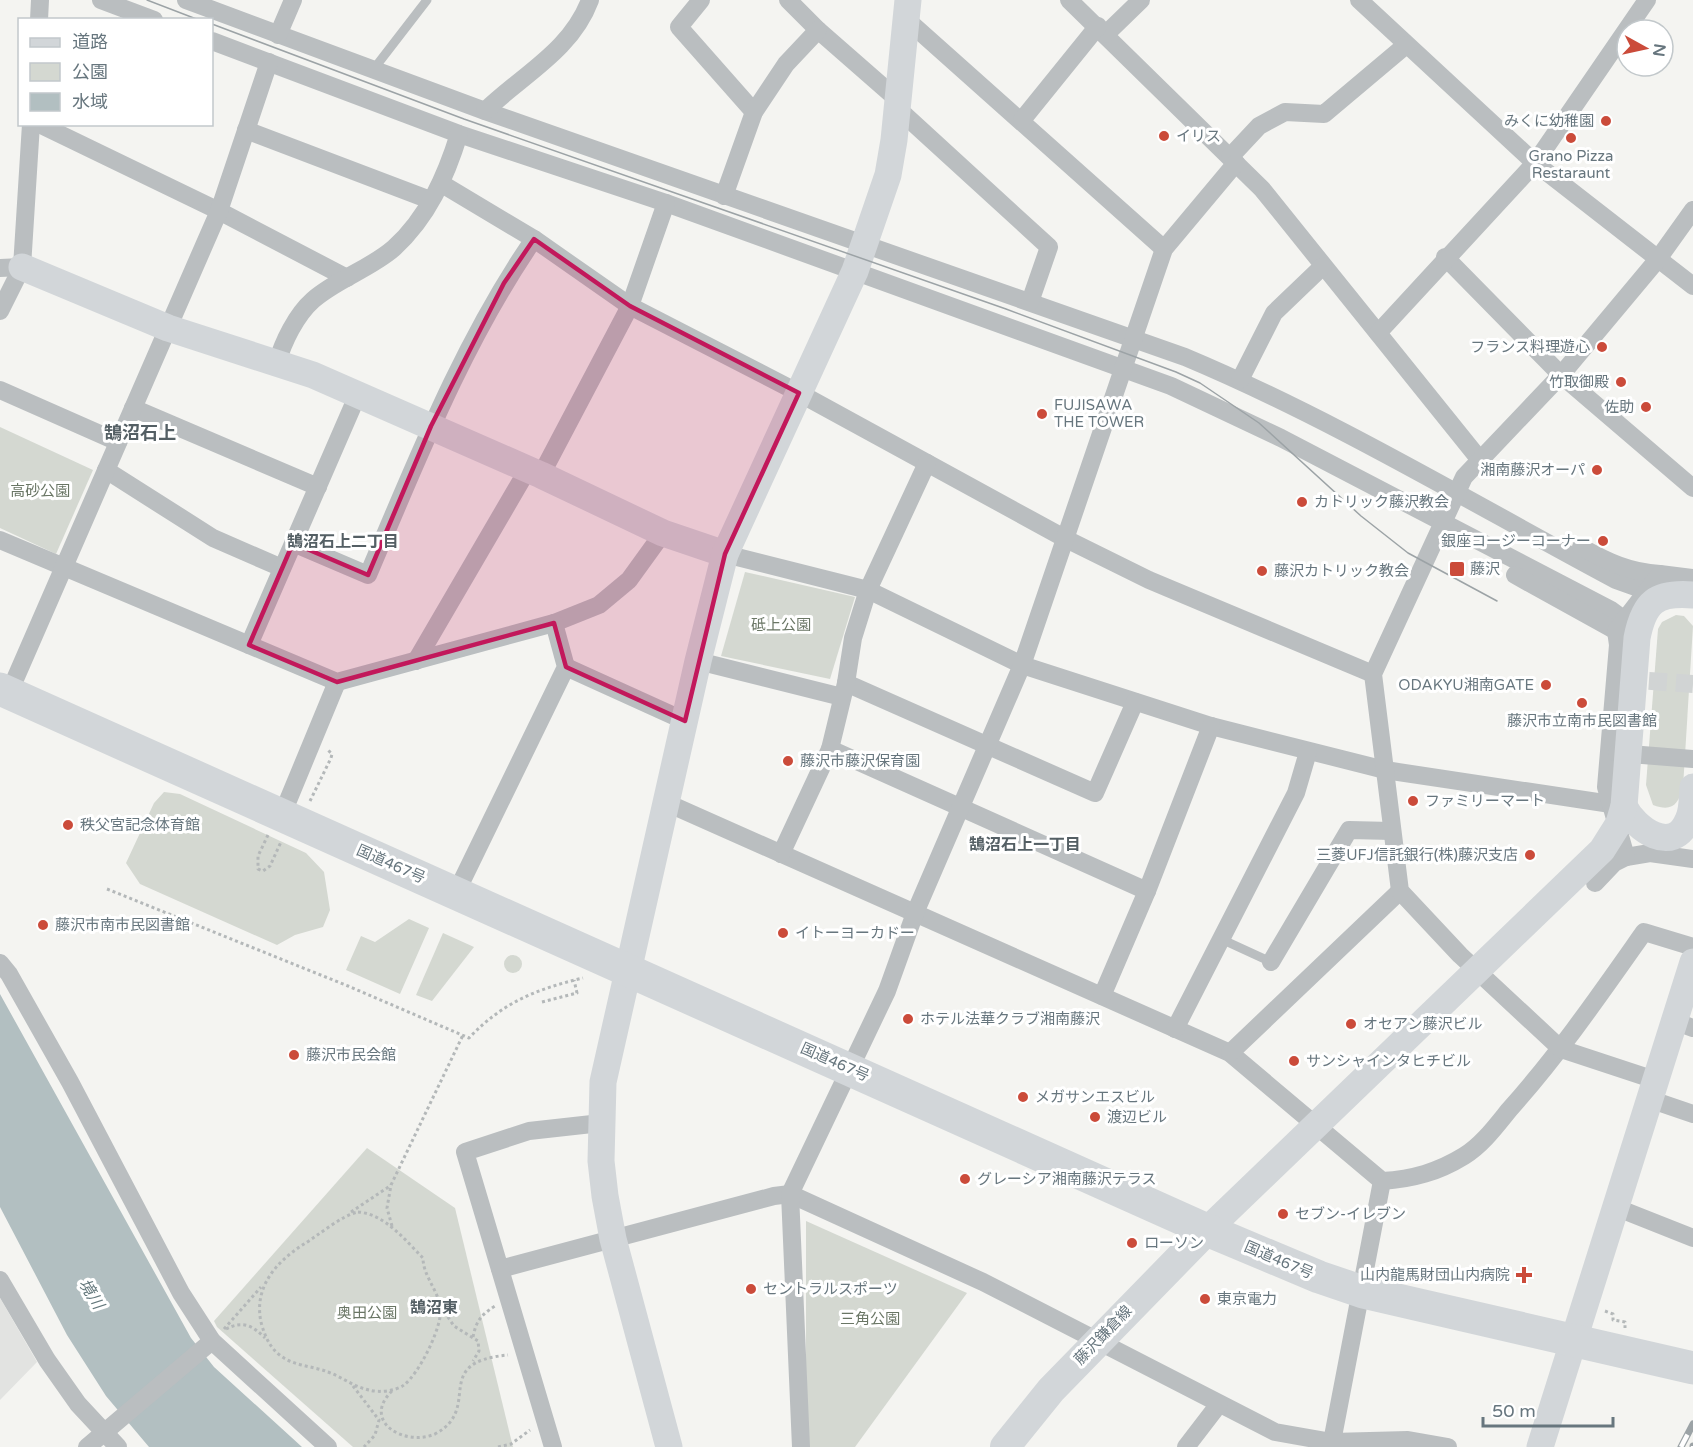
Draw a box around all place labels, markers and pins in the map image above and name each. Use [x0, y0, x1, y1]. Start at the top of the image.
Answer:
place label: みくに幼稚園 [1504, 112, 1594, 130]
marker: みくに幼稚園 [1599, 114, 1613, 128]
place label: イリス [1176, 127, 1221, 145]
marker: イリス [1157, 129, 1171, 143]
marker: Grano Pizza Restaraunt [1564, 131, 1578, 145]
place label: Grano Pizza Restaraunt [1529, 147, 1613, 182]
place label: フランス料理遊心 [1470, 338, 1590, 356]
marker: フランス料理遊心 [1595, 340, 1609, 354]
place label: 竹取御殿 [1549, 373, 1609, 391]
marker: 竹取御殿 [1614, 375, 1628, 389]
place label: FUJISAWA THE TOWER [1054, 396, 1144, 431]
place label: 佐助 [1604, 398, 1634, 416]
marker: 佐助 [1639, 400, 1653, 414]
marker: FUJISAWA THE TOWER [1035, 407, 1049, 421]
place label: 湘南藤沢オーパ [1480, 461, 1585, 479]
marker: 湘南藤沢オーパ [1590, 463, 1604, 477]
place label: カトリック藤沢教会 [1314, 493, 1449, 511]
marker: カトリック藤沢教会 [1295, 495, 1309, 509]
place label: 銀座コージーコーナー [1441, 532, 1591, 550]
marker: 銀座コージーコーナー [1596, 534, 1610, 548]
marker: 藤沢 [1448, 560, 1466, 578]
place label: 藤沢 [1470, 560, 1500, 578]
place label: 藤沢カトリック教会 [1274, 562, 1409, 580]
marker: 藤沢カトリック教会 [1255, 564, 1269, 578]
place label: ODAKYU湘南GATE [1398, 676, 1534, 694]
marker: ODAKYU湘南GATE [1539, 678, 1553, 692]
marker: 藤沢市立南市民図書館 [1575, 696, 1589, 710]
place label: 藤沢市立南市民図書館 [1507, 712, 1657, 730]
place label: 藤沢市藤沢保育園 [800, 752, 920, 770]
marker: 藤沢市藤沢保育園 [781, 754, 795, 768]
place label: ファミリーマート [1425, 792, 1545, 810]
marker: ファミリーマート [1406, 794, 1420, 808]
place label: 秩父宮記念体育館 [80, 816, 200, 834]
marker: 秩父宮記念体育館 [61, 818, 75, 832]
place label: 三菱UFJ信託銀行(株)藤沢支店 [1316, 846, 1518, 864]
marker: 三菱UFJ信託銀行(株)藤沢支店 [1523, 848, 1537, 862]
place label: 藤沢市南市民図書館 [55, 916, 190, 934]
marker: 藤沢市南市民図書館 [36, 918, 50, 932]
place label: イトーヨーカドー [795, 924, 915, 942]
marker: イトーヨーカドー [776, 926, 790, 940]
place label: ホテル法華クラブ湘南藤沢 [920, 1010, 1100, 1028]
marker: ホテル法華クラブ湘南藤沢 [901, 1012, 915, 1026]
place label: オセアン藤沢ビル [1363, 1015, 1482, 1033]
marker: オセアン藤沢ビル [1344, 1017, 1358, 1031]
place label: 藤沢市民会館 [306, 1046, 396, 1064]
marker: 藤沢市民会館 [287, 1048, 301, 1062]
place label: サンシャインタヒチビル [1306, 1052, 1471, 1070]
marker: サンシャインタヒチビル [1287, 1054, 1301, 1068]
place label: メガサンエスビル [1035, 1088, 1155, 1106]
marker: メガサンエスビル [1016, 1090, 1030, 1104]
place label: 渡辺ビル [1107, 1108, 1167, 1126]
marker: 渡辺ビル [1088, 1110, 1102, 1124]
place label: グレーシア湘南藤沢テラス [977, 1170, 1156, 1188]
marker: グレーシア湘南藤沢テラス [958, 1172, 972, 1186]
place label: セブン-イレブン [1295, 1205, 1406, 1223]
marker: セブン-イレブン [1276, 1207, 1290, 1221]
place label: ローソン [1144, 1234, 1204, 1252]
marker: ローソン [1125, 1236, 1139, 1250]
place label: 山内龍馬財団山内病院 [1360, 1266, 1510, 1284]
marker: 山内龍馬財団山内病院 [1515, 1266, 1533, 1284]
place label: セントラルスポーツ [763, 1280, 898, 1298]
marker: セントラルスポーツ [744, 1282, 758, 1296]
place label: 東京電力 [1217, 1290, 1277, 1308]
marker: 東京電力 [1198, 1292, 1212, 1306]

